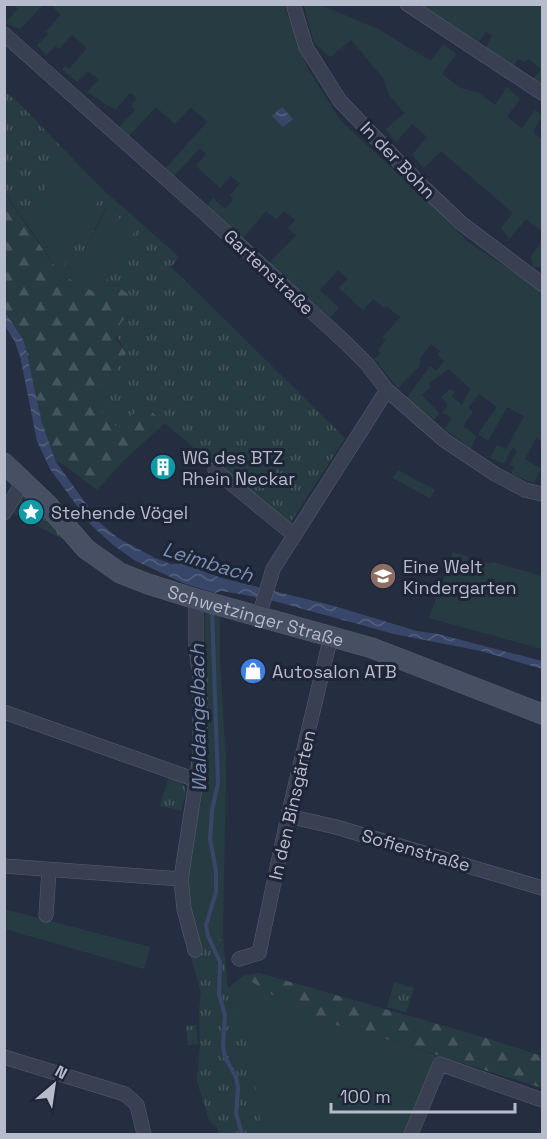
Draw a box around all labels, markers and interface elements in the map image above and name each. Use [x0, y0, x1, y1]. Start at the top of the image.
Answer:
street label: In der Bohn [355, 116, 441, 204]
street label: Gartenstraße [219, 224, 319, 320]
place label: WG des BTZ Rhein Neckar [182, 446, 295, 490]
building icon: WG des BTZ Rhein Neckar [148, 452, 178, 482]
place icon: Stehende Vögel [16, 497, 46, 527]
place label: Stehende Vögel [51, 501, 188, 524]
water label: Leimbach [160, 536, 257, 588]
place label: Eine Welt Kindergarten [403, 555, 516, 599]
school or university icon: Eine Welt Kindergarten [368, 561, 398, 591]
street label: Schwetzinger Straße [165, 579, 347, 651]
water label: Waldangelbach [184, 643, 212, 792]
shop icon: Autosalon ATB [238, 656, 268, 686]
place label: Autosalon ATB [272, 660, 397, 683]
street label: In den Binsgärten [264, 728, 320, 882]
street label: Sofienstraße [359, 824, 473, 876]
north arrow [24, 1055, 84, 1115]
text: N [51, 1061, 71, 1084]
scale bar [331, 1076, 516, 1114]
text: 100 m [340, 1085, 391, 1108]

